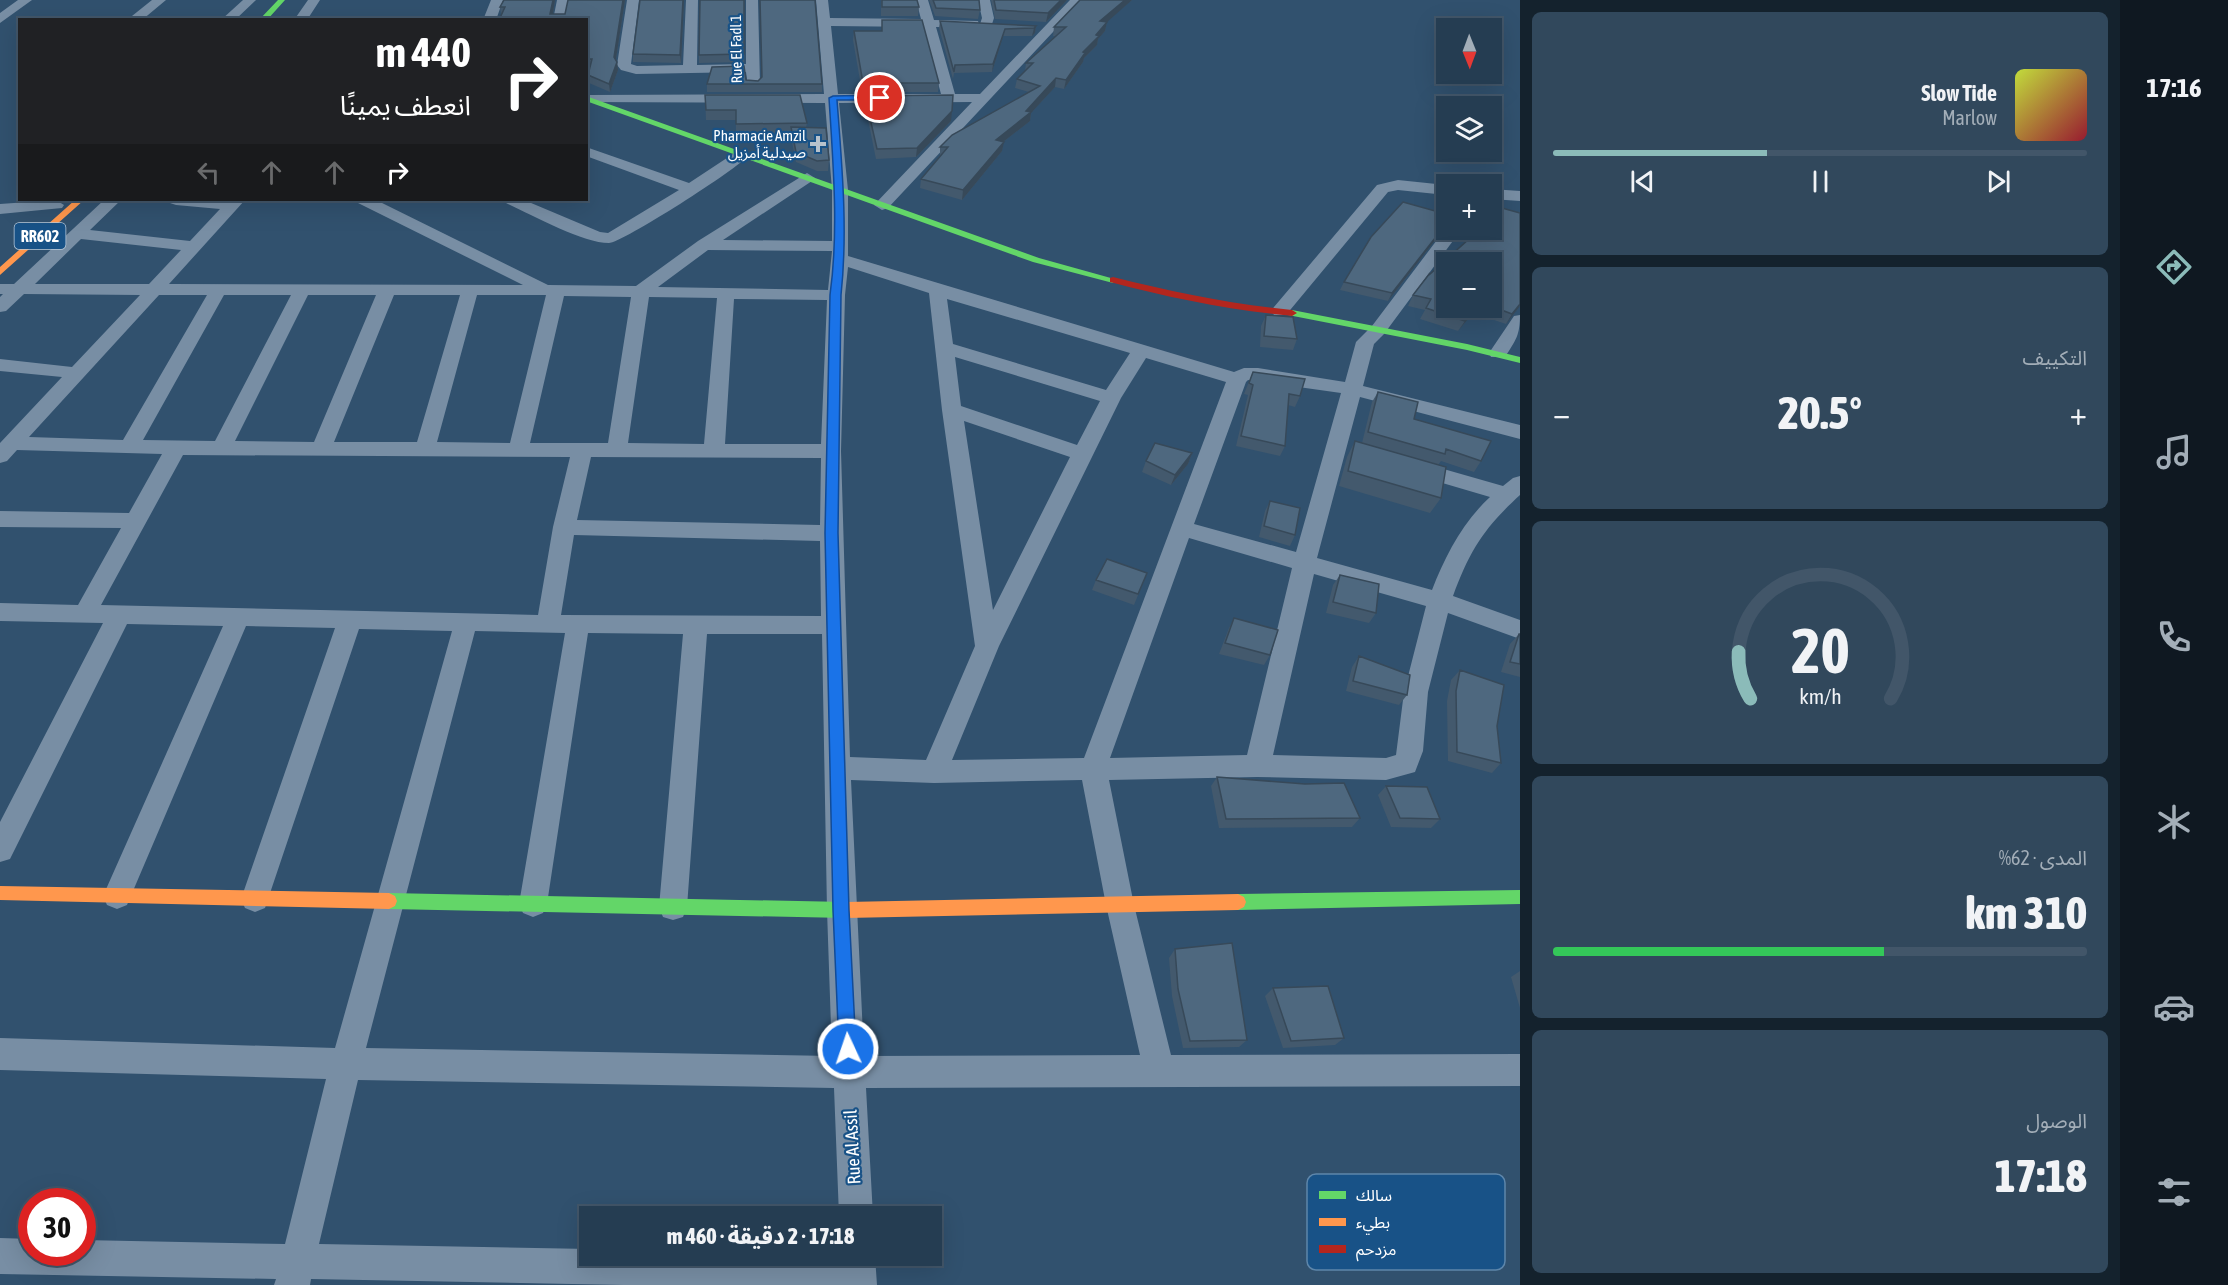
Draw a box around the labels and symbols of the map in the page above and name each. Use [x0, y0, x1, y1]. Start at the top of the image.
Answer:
street label: Rue El Fadl 1 [727, 14, 745, 84]
north arrow [1436, 18, 1502, 84]
pin [854, 72, 905, 123]
place label: Pharmacie Amzil صيدلية أمزيل [713, 127, 806, 162]
marker: Pharmacie Amzil صيدلية أمزيل [811, 137, 825, 151]
road number: RR602 [15, 223, 66, 249]
position arrow [816, 1017, 880, 1081]
street label: Rue Al Assil [840, 1109, 864, 1185]
legend [1307, 1174, 1505, 1270]
text: سالك [1356, 1186, 1392, 1204]
speed limit sign: 30 [18, 1188, 96, 1266]
text: بطيء [1356, 1213, 1390, 1235]
text: مزدحم [1356, 1240, 1396, 1262]

